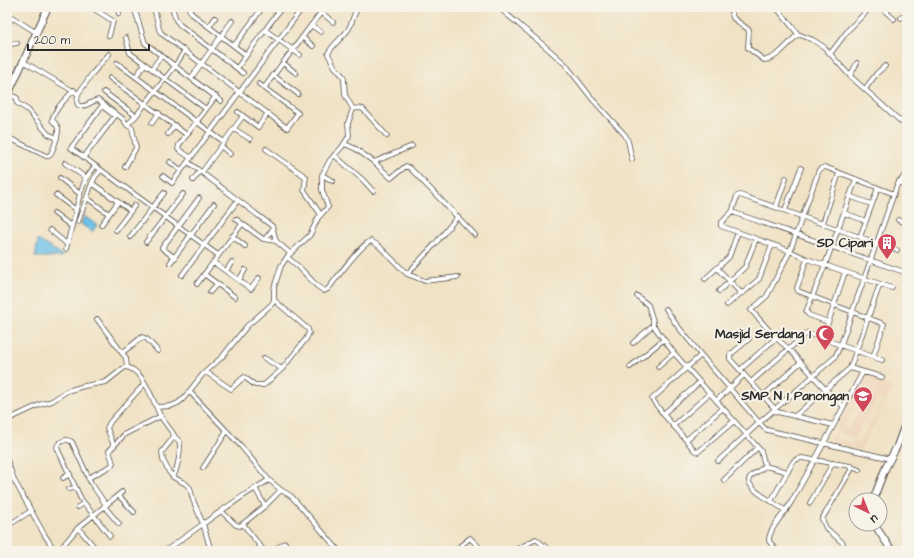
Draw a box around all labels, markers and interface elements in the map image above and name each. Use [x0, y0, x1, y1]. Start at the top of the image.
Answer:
scale bar [28, 26, 149, 52]
text: 200 m [34, 32, 71, 49]
building icon: SD Cipari [876, 232, 898, 260]
place label: SD Cipari [816, 234, 874, 253]
mosque icon: Masjid Serdang 1 [814, 323, 836, 351]
place label: Masjid Serdang 1 [715, 325, 811, 345]
school or university icon: SMP N 1 Panongan [852, 385, 874, 413]
place label: SMP N 1 Panongan [740, 387, 850, 407]
north arrow [848, 492, 888, 532]
text: U [867, 511, 883, 527]

